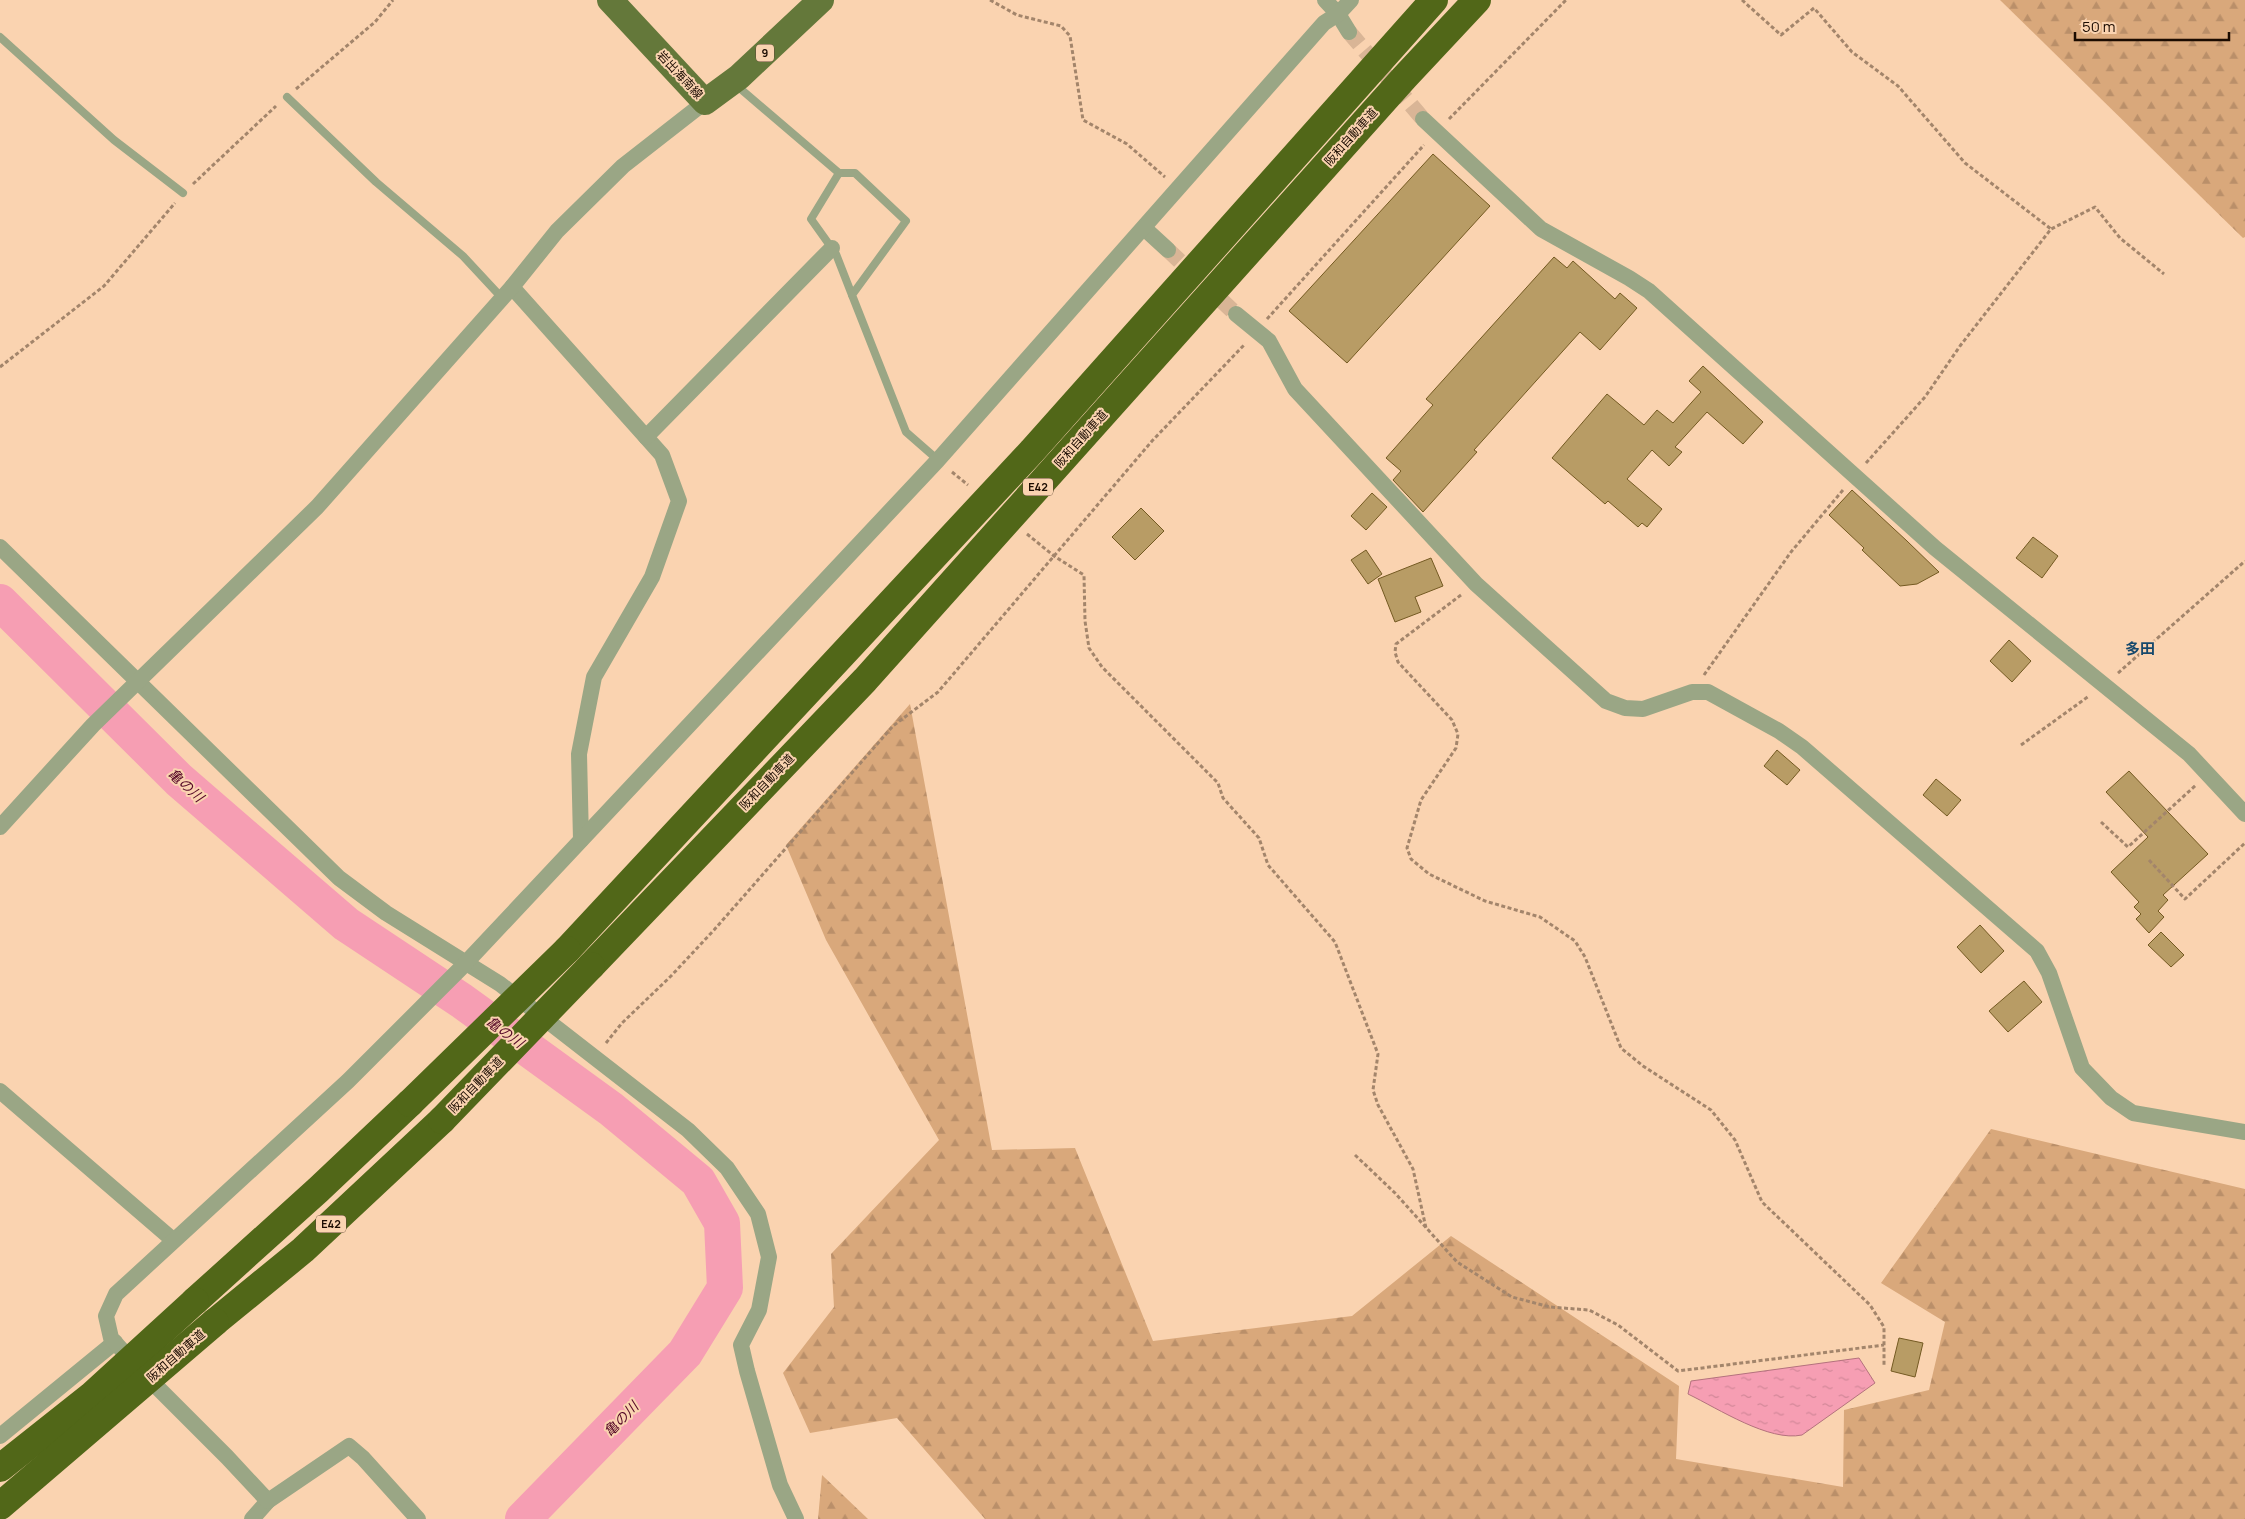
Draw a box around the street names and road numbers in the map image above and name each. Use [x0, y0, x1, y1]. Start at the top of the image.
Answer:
road number: 9 [756, 44, 774, 62]
street label: 岩出海南線 [654, 47, 707, 102]
street label: 阪和自動車道 [1320, 104, 1381, 169]
street label: 阪和自動車道 [1050, 406, 1111, 471]
road number: E42 [1023, 478, 1053, 496]
street label: 阪和自動車道 [736, 750, 798, 813]
street label: 阪和自動車道 [445, 1053, 507, 1116]
road number: E42 [316, 1216, 346, 1232]
street label: 阪和自動車道 [143, 1326, 208, 1386]

